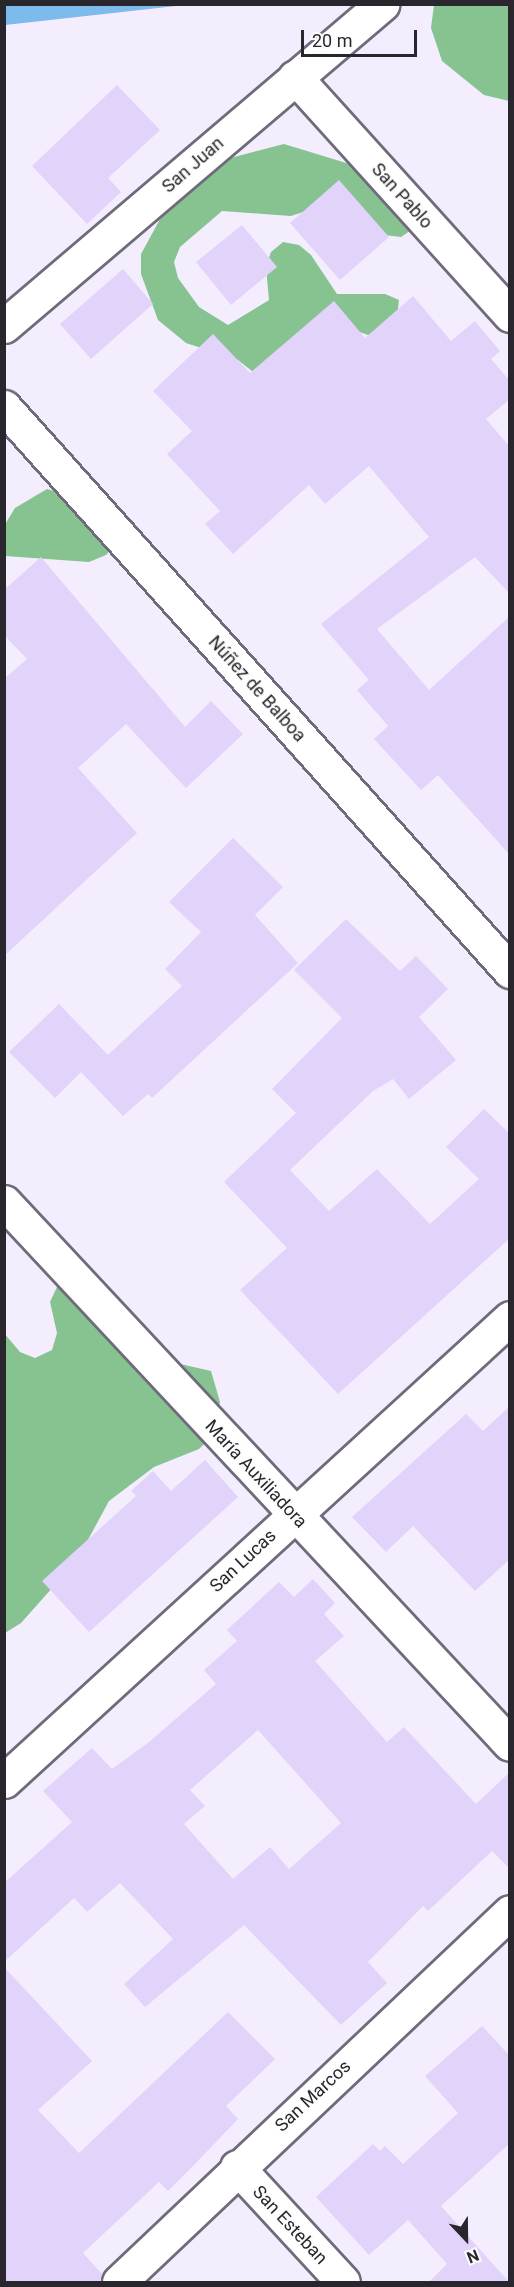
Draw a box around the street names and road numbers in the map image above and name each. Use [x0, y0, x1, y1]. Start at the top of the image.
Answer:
street label: San Juan [158, 132, 228, 198]
street label: San Pablo [367, 159, 437, 233]
street label: Núñez de Balboa [204, 631, 310, 747]
street label: María Auxiliadora [200, 1416, 312, 1532]
street label: San Lucas [205, 1525, 281, 1597]
street label: San Marcos [271, 2056, 355, 2136]
street label: San Esteban [248, 2181, 332, 2269]

